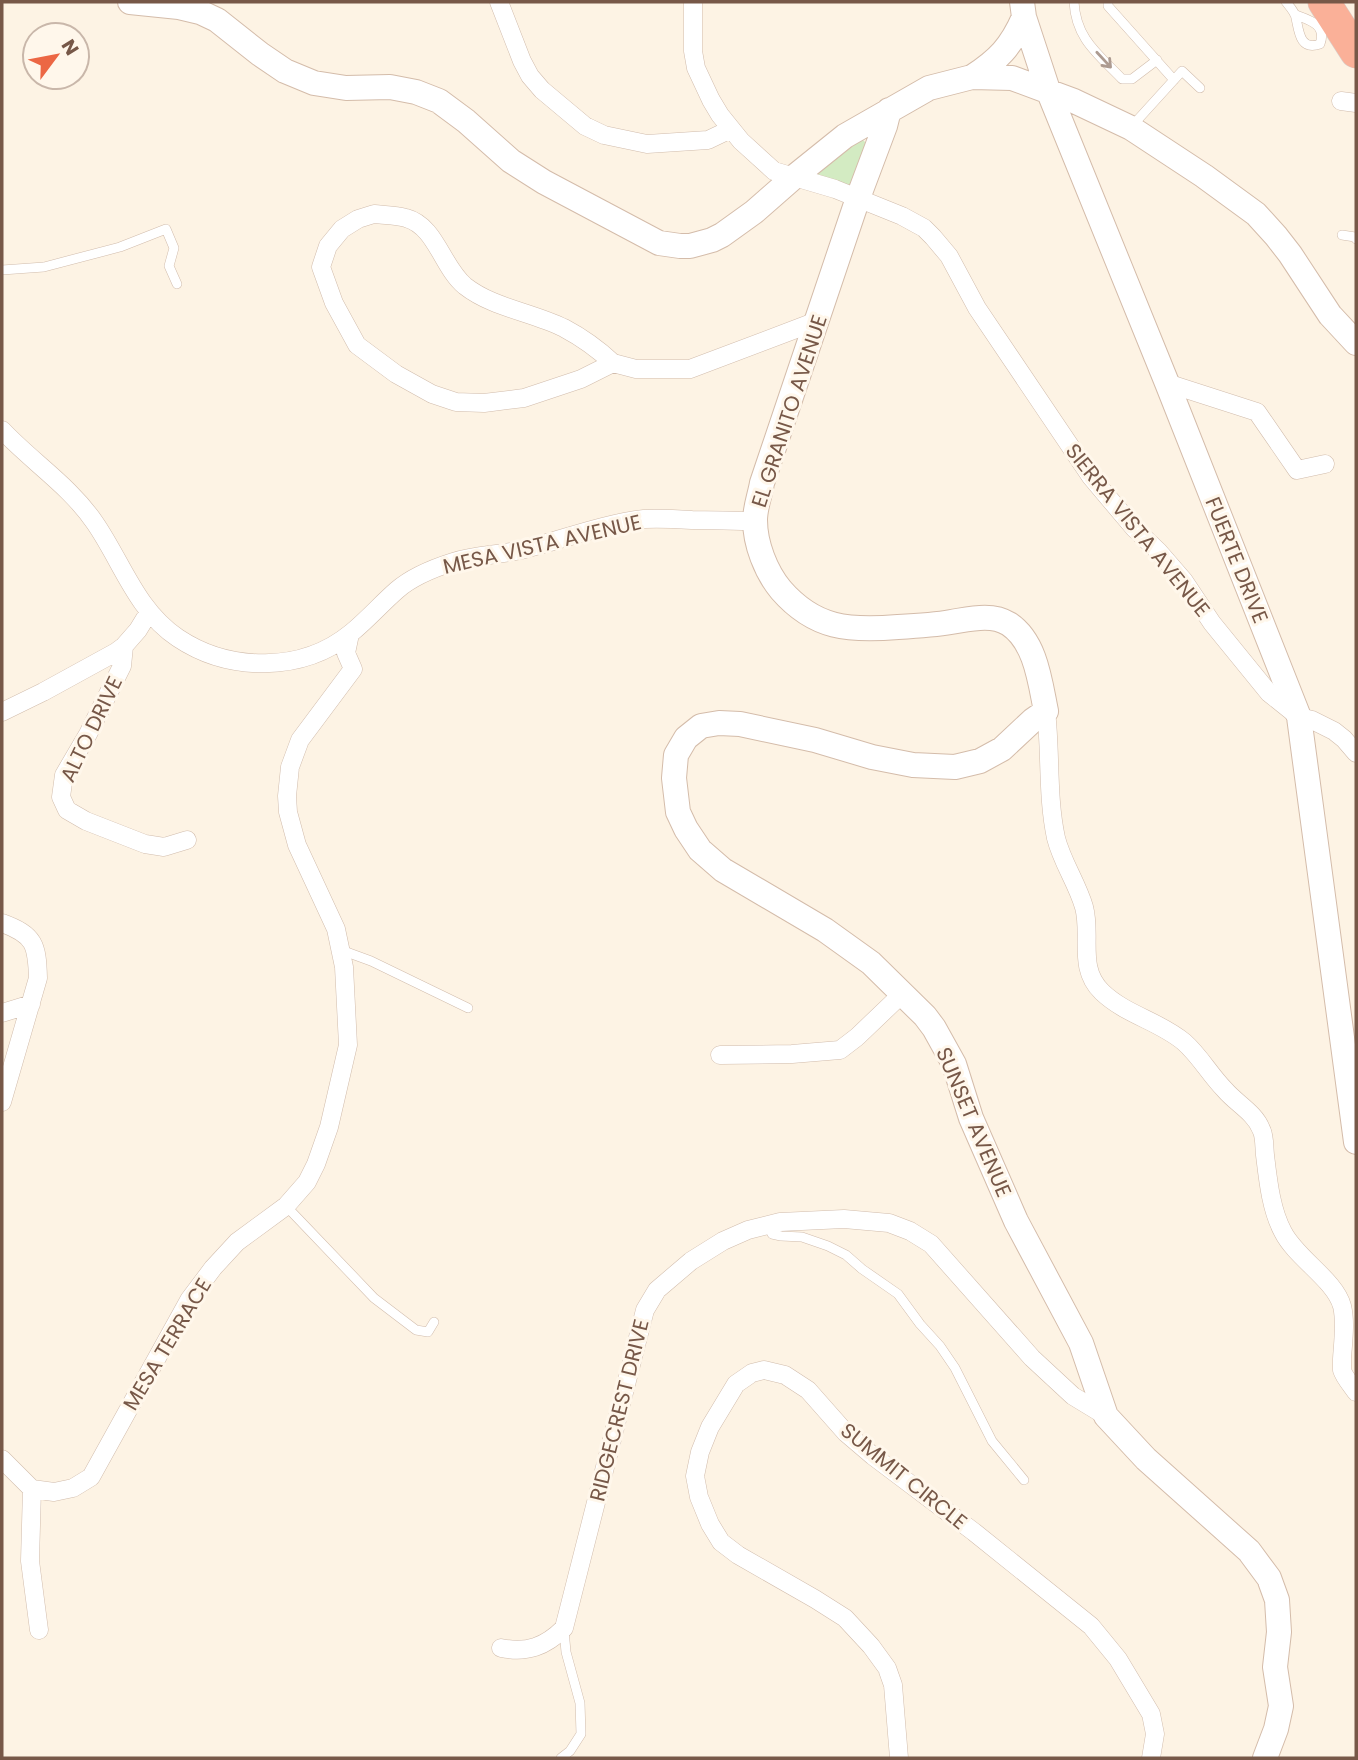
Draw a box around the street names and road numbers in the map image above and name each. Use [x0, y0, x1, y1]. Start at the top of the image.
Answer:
street label: EL GRANITO AVENUE [744, 311, 834, 511]
street label: SIERRA VISTA AVENUE [1059, 437, 1217, 623]
street label: FUERTE DRIVE [1198, 493, 1276, 627]
street label: MESA VISTA AVENUE [440, 507, 644, 581]
street label: ALTO DRIVE [53, 671, 129, 787]
street label: SUNSET AVENUE [929, 1043, 1019, 1201]
street label: MESA TERRACE [116, 1272, 218, 1416]
street label: RIDGECREST DRIVE [582, 1316, 656, 1504]
street label: SUMMIT CIRCLE [835, 1416, 973, 1536]

